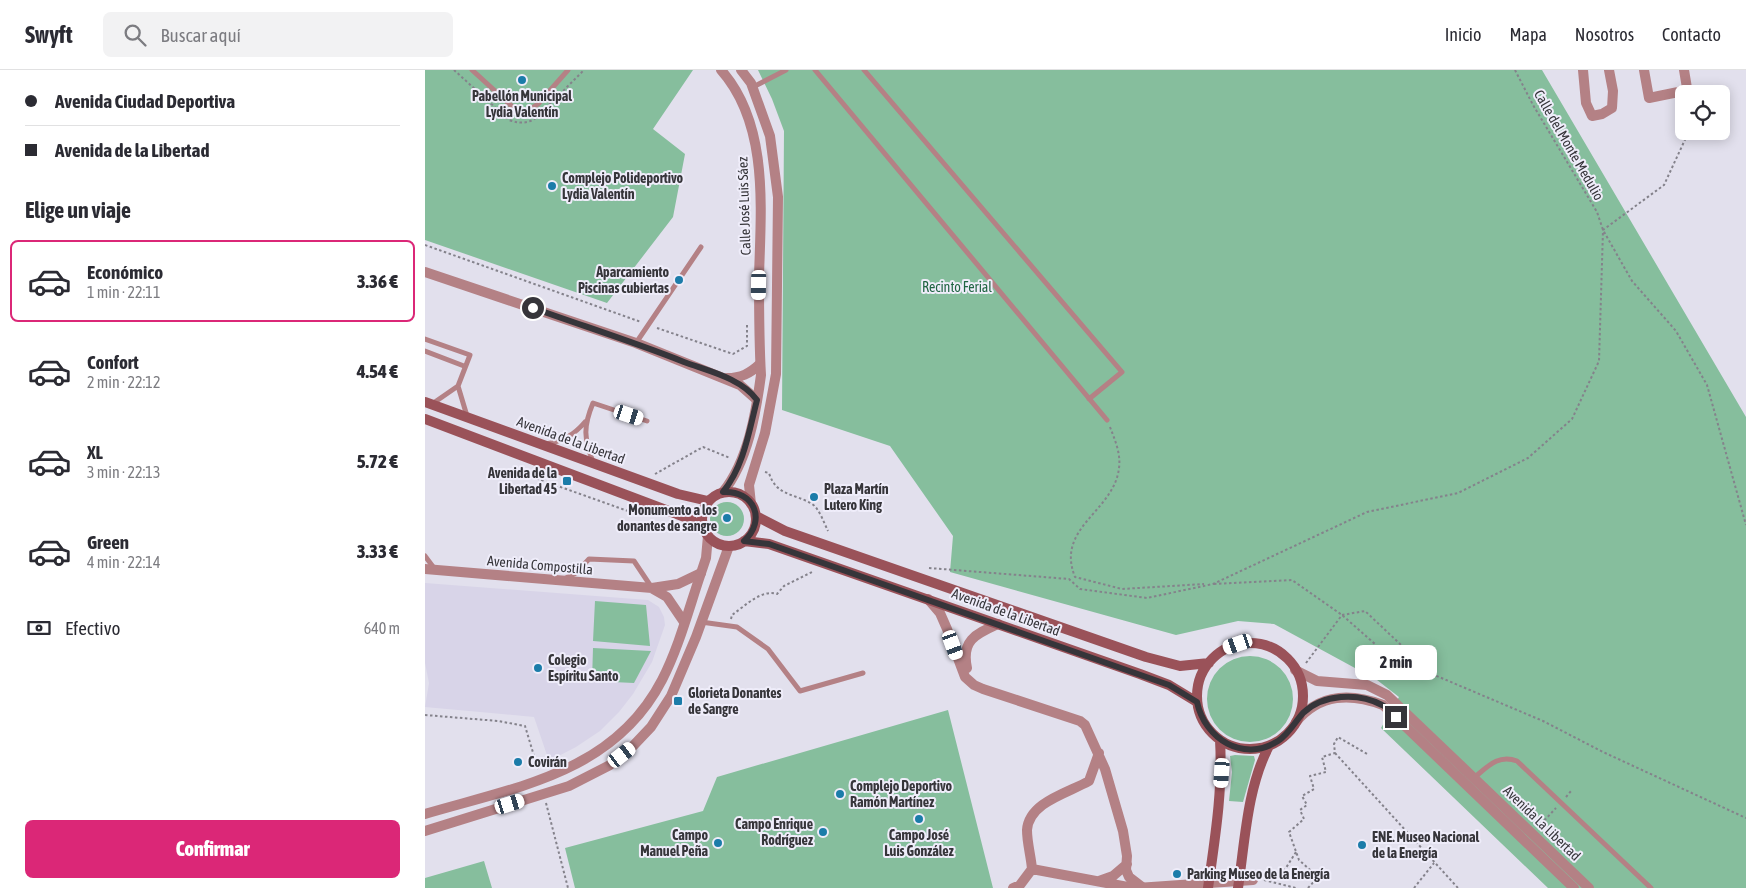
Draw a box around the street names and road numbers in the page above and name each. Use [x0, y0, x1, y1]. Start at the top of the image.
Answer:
street label: Calle del Monte Medulio [1531, 87, 1607, 203]
street label: Calle José Luis Sáez [734, 156, 754, 256]
street label: Avenida de la Libertad [515, 413, 627, 467]
street label: Avenida Compostilla [486, 552, 594, 578]
street label: Avenida de la Libertad [950, 585, 1062, 639]
street label: Avenida La Libertad [1500, 782, 1584, 864]

